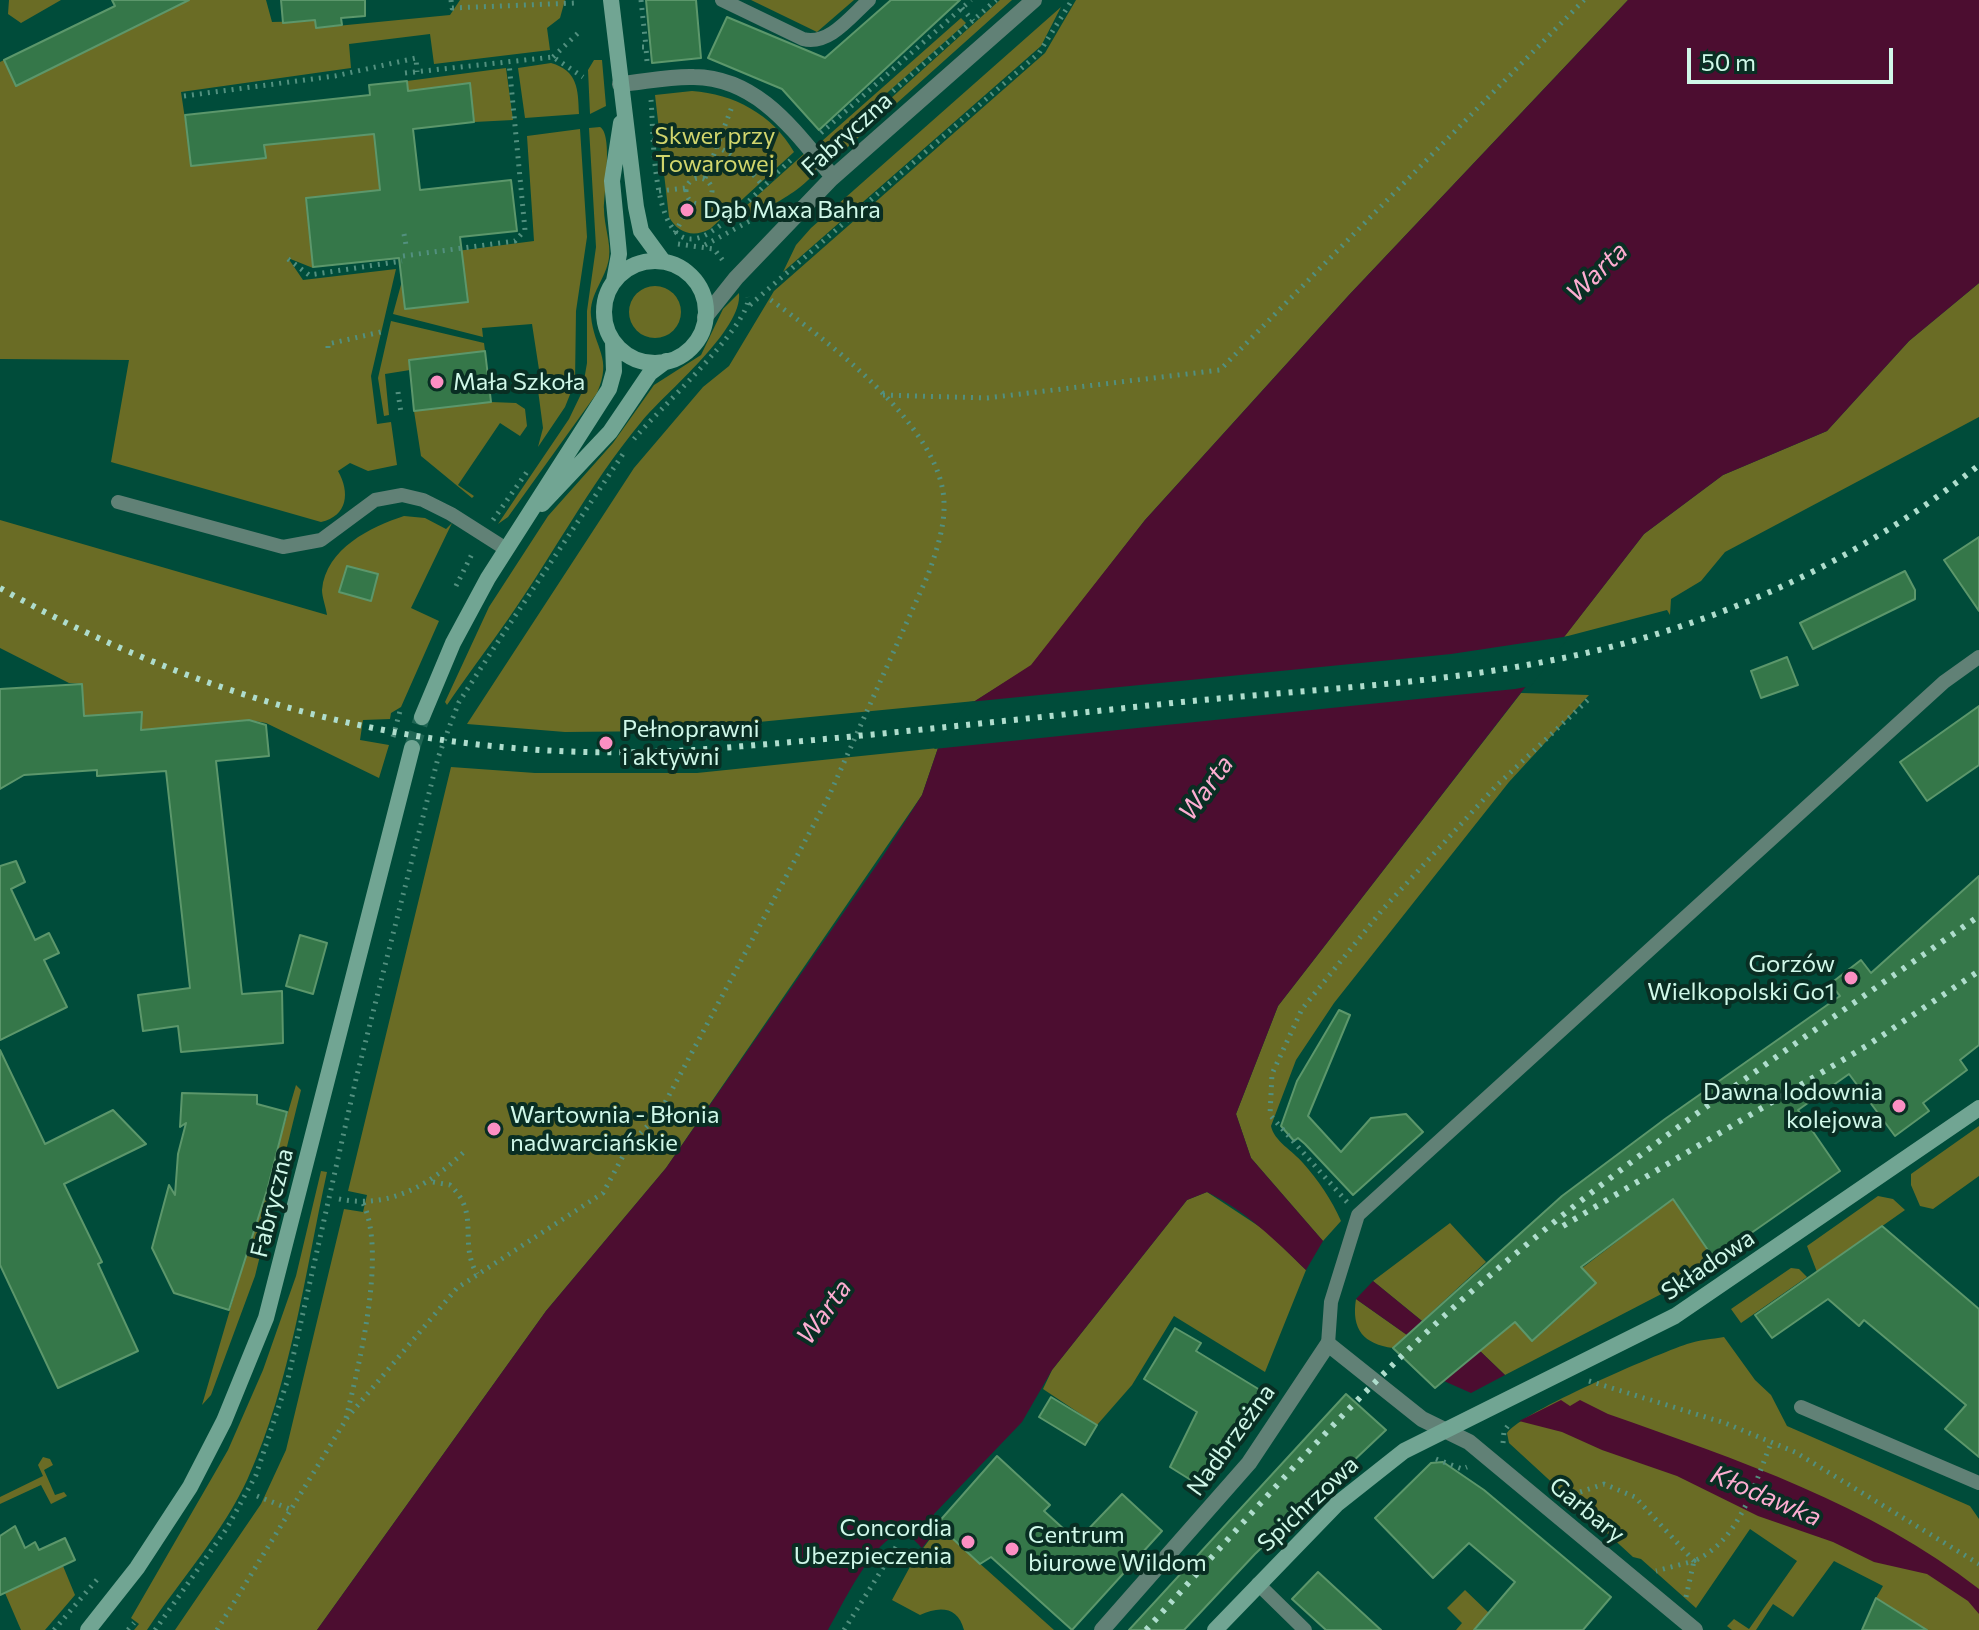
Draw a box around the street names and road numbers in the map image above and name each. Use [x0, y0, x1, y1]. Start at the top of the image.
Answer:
street label: Fabryczna [796, 86, 898, 182]
street label: Fabryczna [245, 1145, 299, 1261]
street label: Składowa [1656, 1223, 1760, 1307]
street label: Nadbrzeżna [1181, 1379, 1281, 1501]
street label: Spichrzowa [1252, 1450, 1364, 1558]
street label: Garbary [1544, 1471, 1630, 1549]

